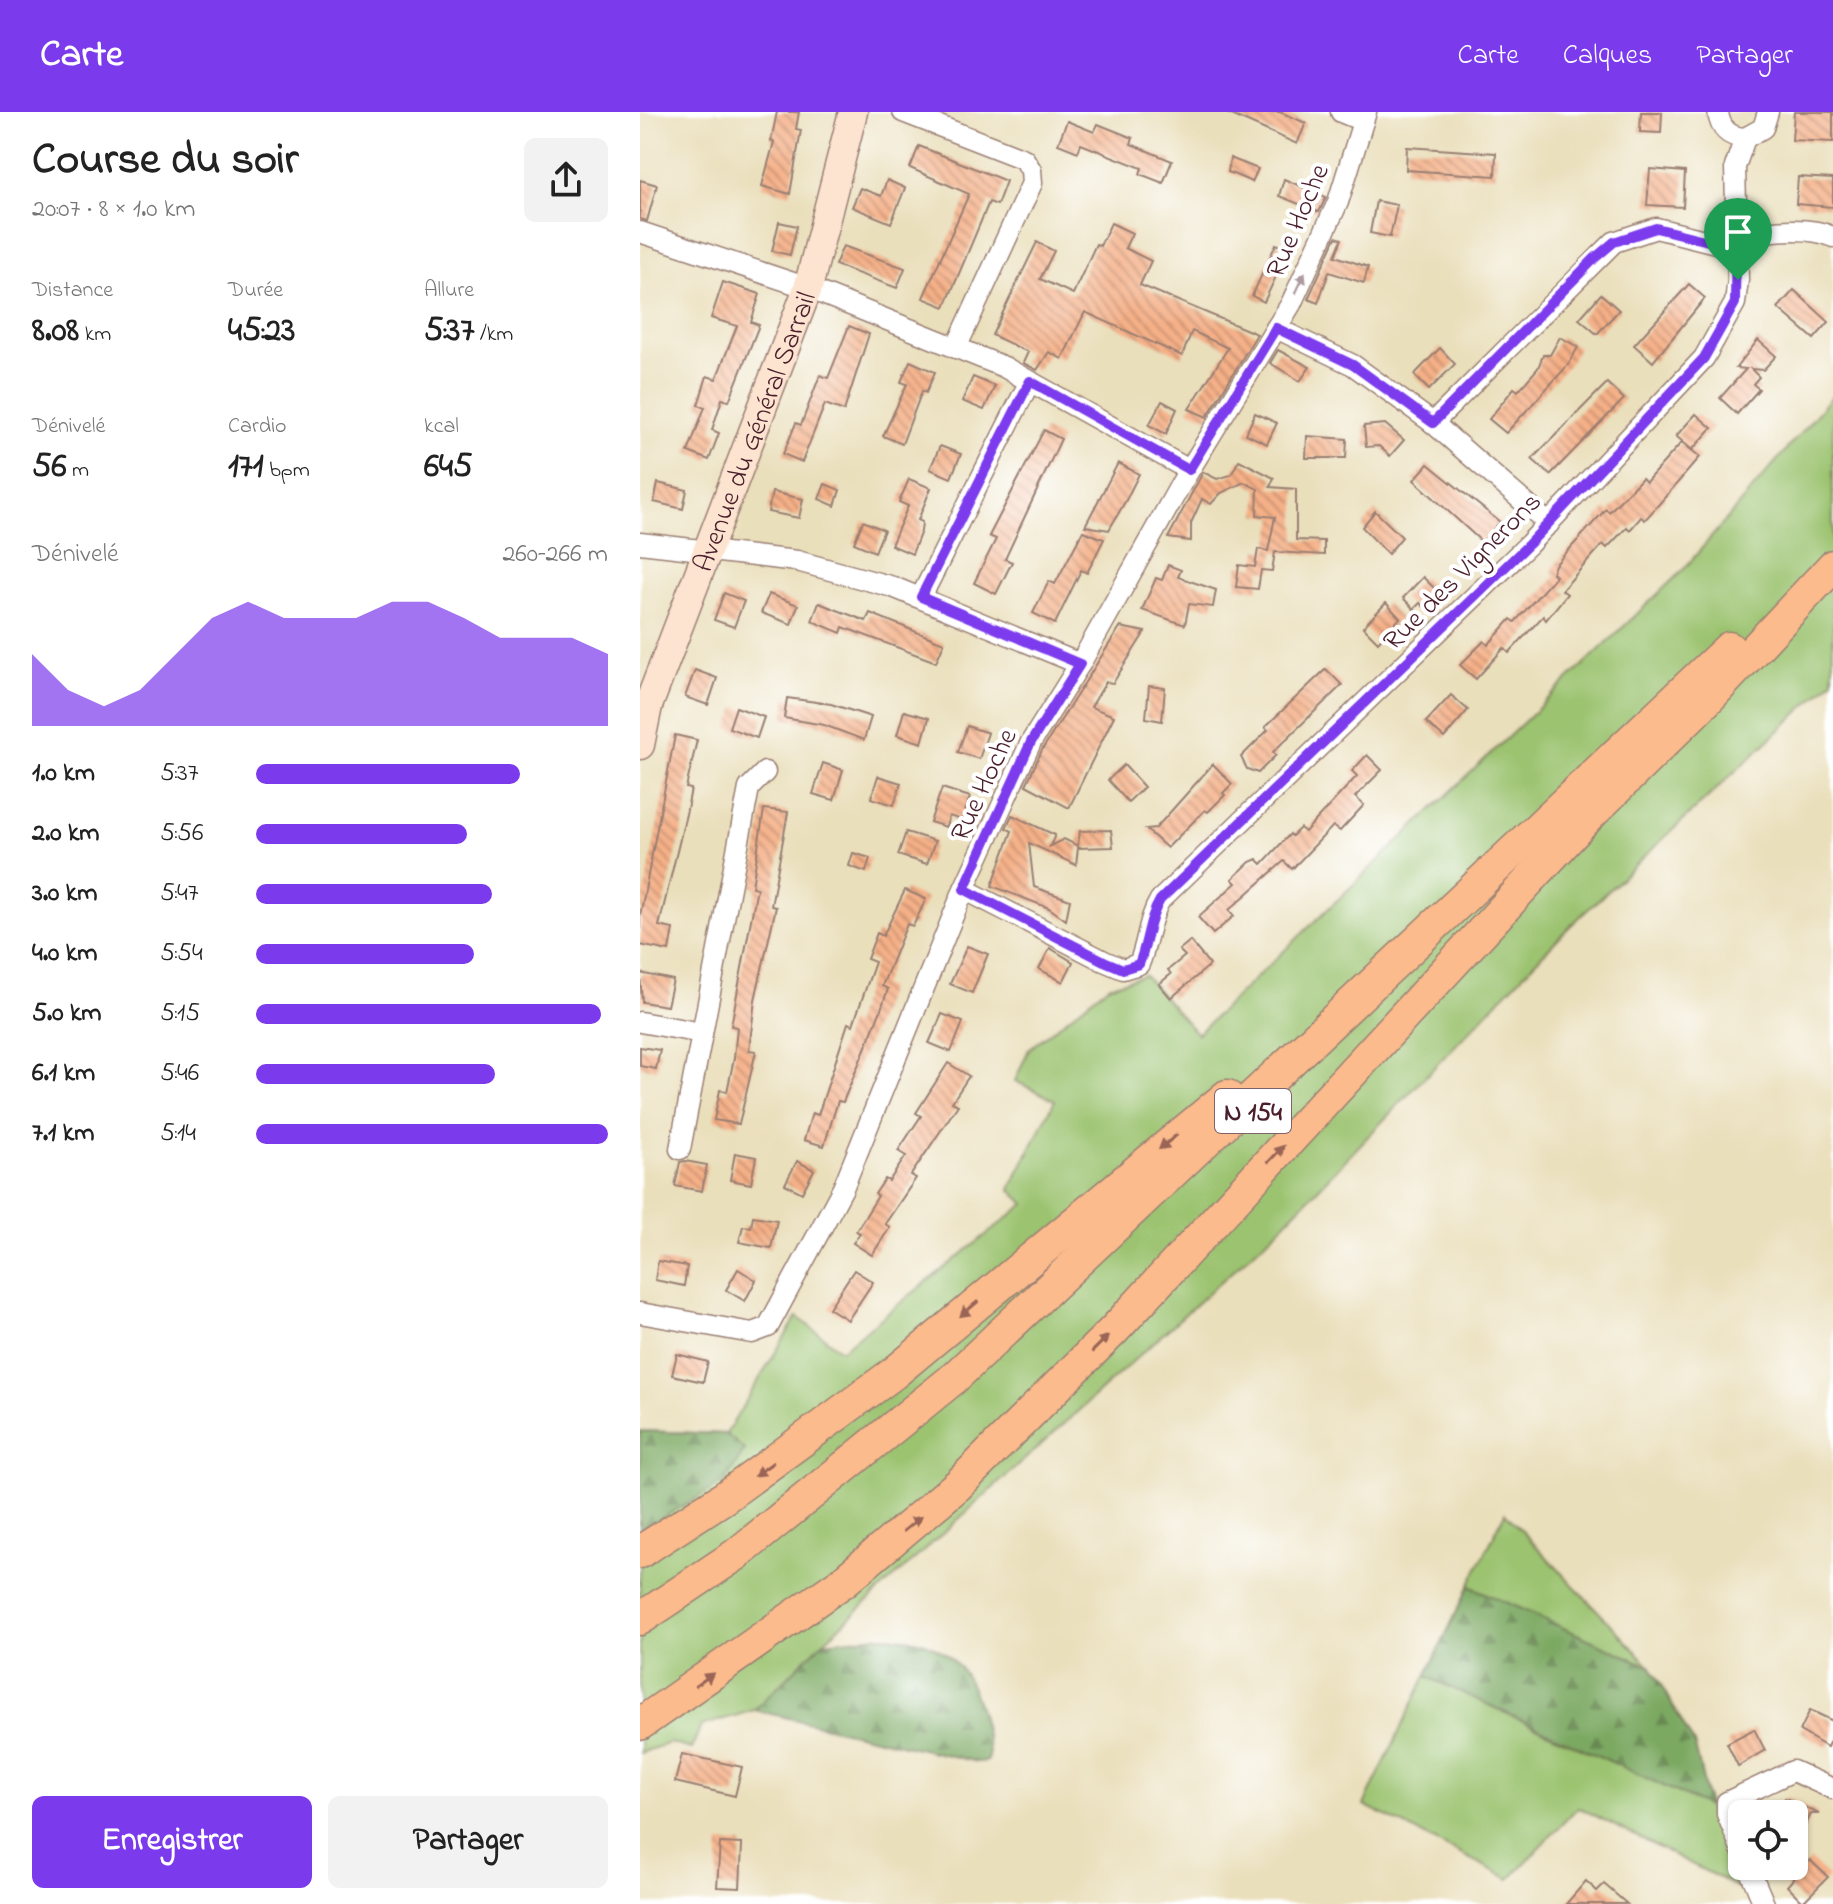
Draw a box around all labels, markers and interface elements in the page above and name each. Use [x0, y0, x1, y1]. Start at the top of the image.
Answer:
text: Carte [40, 28, 123, 84]
text: Carte [1458, 36, 1519, 77]
text: Calques [1563, 36, 1652, 77]
text: Partager [1696, 36, 1793, 77]
text: Course du soir [32, 129, 298, 193]
button: share [524, 138, 608, 222]
street label: Rue Hoche [1257, 158, 1342, 285]
text: 20:07 · 8 × 1.0 km [32, 191, 196, 229]
pin [1704, 198, 1772, 280]
icon: arrive [1716, 210, 1760, 254]
one-way arrow [1293, 271, 1307, 295]
text: Distance [32, 275, 113, 307]
text: Durée [228, 275, 283, 307]
text: Allure [424, 275, 474, 307]
street label: Avenue du Général Sarrail [684, 287, 829, 578]
text: 8.08 [32, 307, 79, 357]
text: 45:23 [228, 307, 295, 357]
text: 5:37 [424, 307, 474, 357]
text: km [79, 319, 111, 351]
text: /km [474, 319, 513, 351]
text: Dénivelé [32, 411, 105, 443]
text: Cardio [228, 411, 287, 443]
text: kcal [424, 411, 459, 443]
text: 56 [32, 443, 66, 493]
text: 171 [228, 443, 264, 493]
text: 645 [424, 443, 472, 493]
text: m [66, 455, 89, 487]
text: bpm [264, 455, 310, 487]
street label: Rue des Vignerons [1375, 484, 1552, 661]
text: Dénivelé [32, 536, 119, 574]
text: 260–266 m [502, 536, 608, 574]
street label: Rue Hoche [941, 722, 1029, 849]
text: 1.0 km [32, 755, 95, 793]
text: 5:37 [160, 755, 199, 793]
text: 2.0 km [32, 815, 100, 853]
text: 5:56 [160, 815, 203, 853]
text: 3.0 km [32, 875, 97, 913]
text: 5:47 [160, 875, 199, 913]
text: 4.0 km [32, 935, 97, 973]
text: 5:54 [160, 935, 203, 973]
text: 5.0 km [32, 995, 101, 1033]
text: 5:15 [160, 995, 200, 1033]
text: 6.1 km [32, 1055, 95, 1093]
text: 5:46 [160, 1055, 199, 1093]
road number: N 154 [1215, 1089, 1291, 1133]
text: 7.1 km [32, 1115, 94, 1153]
text: 5:14 [160, 1115, 196, 1153]
one-way arrow [1158, 1133, 1178, 1150]
one-way arrow [1267, 1145, 1285, 1164]
one-way arrow [960, 1300, 980, 1317]
one-way arrow [1090, 1335, 1108, 1354]
one-way arrow [754, 1461, 775, 1476]
one-way arrow [902, 1516, 922, 1533]
one-way arrow [694, 1672, 714, 1688]
button: Enregistrer [32, 1796, 312, 1888]
button: Partager [328, 1796, 608, 1888]
map controls [1728, 1800, 1808, 1880]
button: locate [1728, 1800, 1808, 1880]

